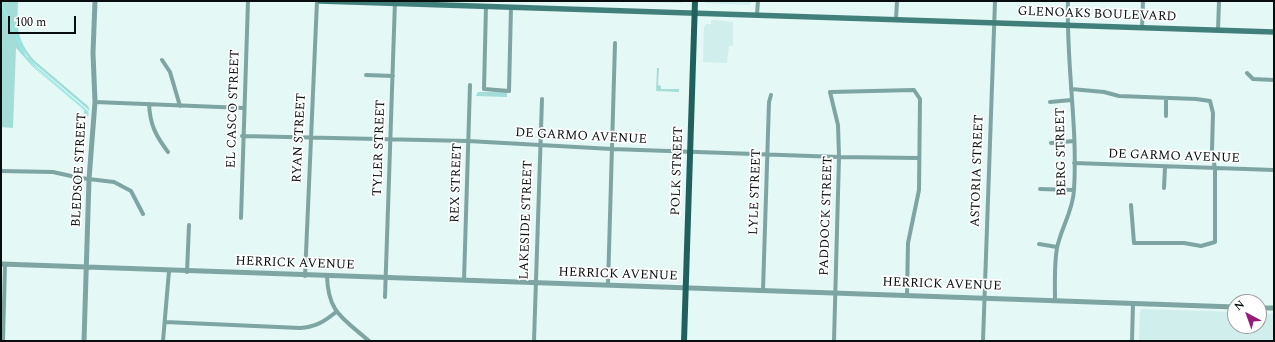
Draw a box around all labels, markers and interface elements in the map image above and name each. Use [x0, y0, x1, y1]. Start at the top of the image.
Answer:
street label: GLENOAKS BOULEVARD [1017, 4, 1177, 26]
scale bar [10, 8, 78, 34]
text: 100 m [15, 13, 46, 32]
street label: EL CASCO STREET [224, 49, 244, 169]
street label: RYAN STREET [290, 93, 310, 183]
street label: TYLER STREET [371, 100, 389, 196]
street label: BERG STREET [1053, 107, 1071, 197]
street label: BLEDSOE STREET [69, 113, 91, 227]
street label: ASTORIA STREET [968, 114, 988, 228]
street label: DE GARMO AVENUE [515, 126, 647, 148]
street label: POLK STREET [669, 126, 687, 216]
street label: REX STREET [448, 143, 466, 223]
street label: DE GARMO AVENUE [1108, 147, 1240, 167]
street label: LYLE STREET [747, 149, 765, 235]
street label: PADDOCK STREET [817, 156, 837, 276]
street label: LAKESIDE STREET [517, 160, 537, 280]
street label: HERRICK AVENUE [235, 254, 355, 274]
street label: HERRICK AVENUE [558, 265, 678, 285]
street label: HERRICK AVENUE [882, 275, 1002, 295]
north arrow [1227, 294, 1267, 334]
text: N [1230, 296, 1248, 315]

